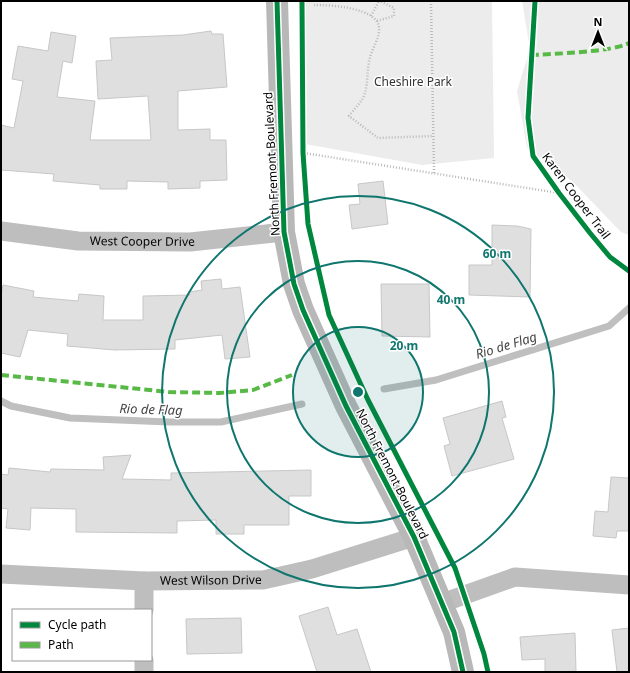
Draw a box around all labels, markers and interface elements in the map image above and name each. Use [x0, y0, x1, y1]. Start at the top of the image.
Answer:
north arrow [578, 12, 618, 52]
text: N [594, 14, 602, 29]
park label: Cheshire Park [374, 73, 453, 90]
street label: North Fremont Boulevard [259, 92, 284, 237]
street label: Karen Cooper Trail [538, 149, 615, 242]
street label: West Cooper Drive [90, 232, 196, 250]
text: 60 m [483, 245, 511, 262]
text: 40 m [437, 291, 465, 308]
water label: Rio de Flag [473, 327, 539, 363]
text: 20 m [390, 337, 418, 354]
centre of rings [351, 385, 365, 399]
water label: Rio de Flag [119, 399, 183, 419]
street label: North Fremont Boulevard [352, 406, 433, 542]
street label: West Wilson Drive [160, 571, 262, 589]
legend [12, 609, 152, 661]
text: Cycle path [48, 616, 106, 633]
text: Path [48, 636, 74, 653]

